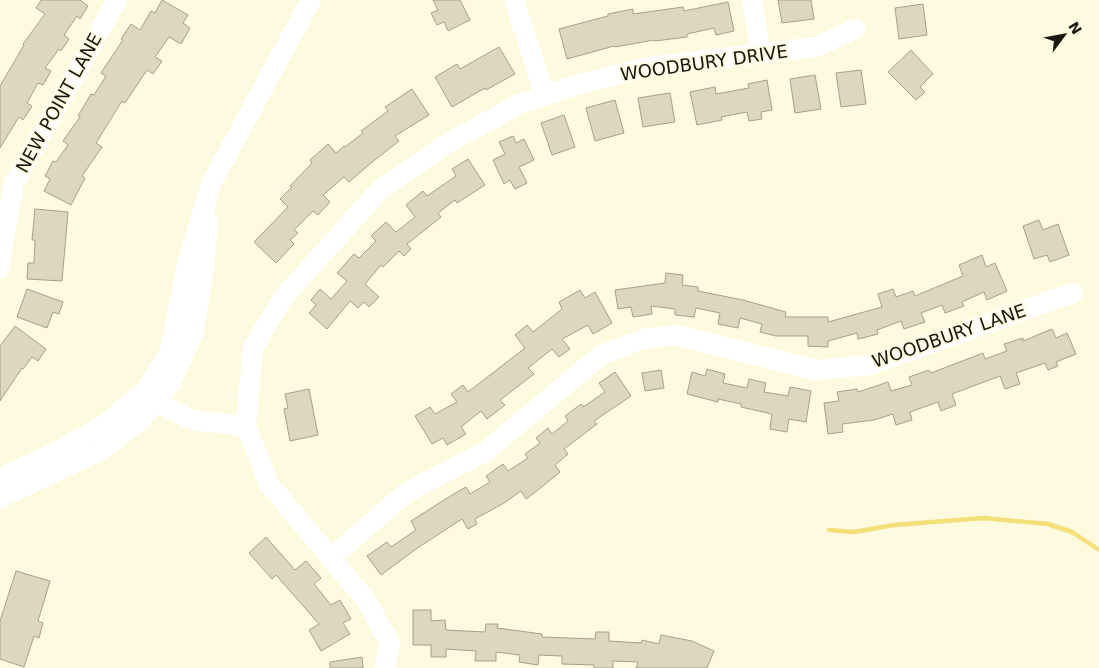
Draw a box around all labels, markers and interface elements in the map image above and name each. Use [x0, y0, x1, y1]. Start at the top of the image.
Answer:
north arrow [1039, 10, 1089, 60]
text: N [1065, 19, 1085, 37]
street label: NEW POINT LANE [11, 29, 106, 176]
street label: WOODBURY DRIVE [619, 40, 789, 85]
street label: WOODBURY LANE [869, 299, 1028, 372]

